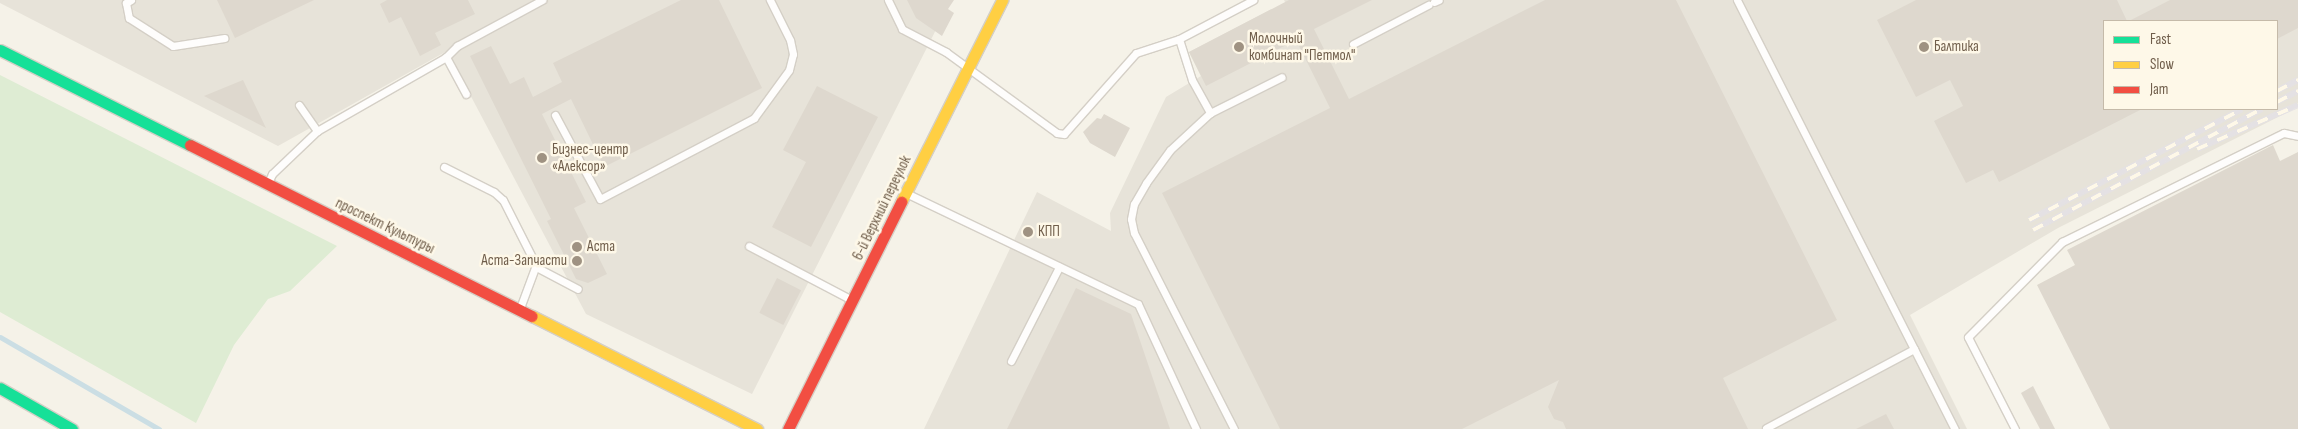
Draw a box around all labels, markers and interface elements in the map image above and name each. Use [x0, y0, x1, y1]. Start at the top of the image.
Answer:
legend [2103, 20, 2278, 110]
place label: Молочный комбинат "Петмол" [1249, 29, 1355, 64]
text: Fast [2150, 30, 2171, 49]
place label: Балтика [1934, 38, 1979, 56]
marker: Молочный комбинат "Петмол" [1233, 41, 1245, 53]
marker: Балтика [1918, 41, 1930, 53]
text: Slow [2150, 55, 2174, 74]
text: Jam [2150, 80, 2168, 99]
place label: Бизнес-центр «Алексор» [552, 140, 629, 175]
marker: Бизнес-центр «Алексор» [536, 152, 548, 164]
street label: 6-й Верхний переулок [849, 153, 915, 263]
street label: проспект Культуры [332, 194, 438, 258]
place label: КПП [1038, 223, 1060, 241]
marker: КПП [1022, 226, 1034, 238]
place label: Аста [587, 238, 615, 256]
marker: Аста [571, 241, 583, 253]
place label: Аста-Запчасти [481, 252, 567, 270]
marker: Аста-Запчасти [571, 255, 583, 267]

